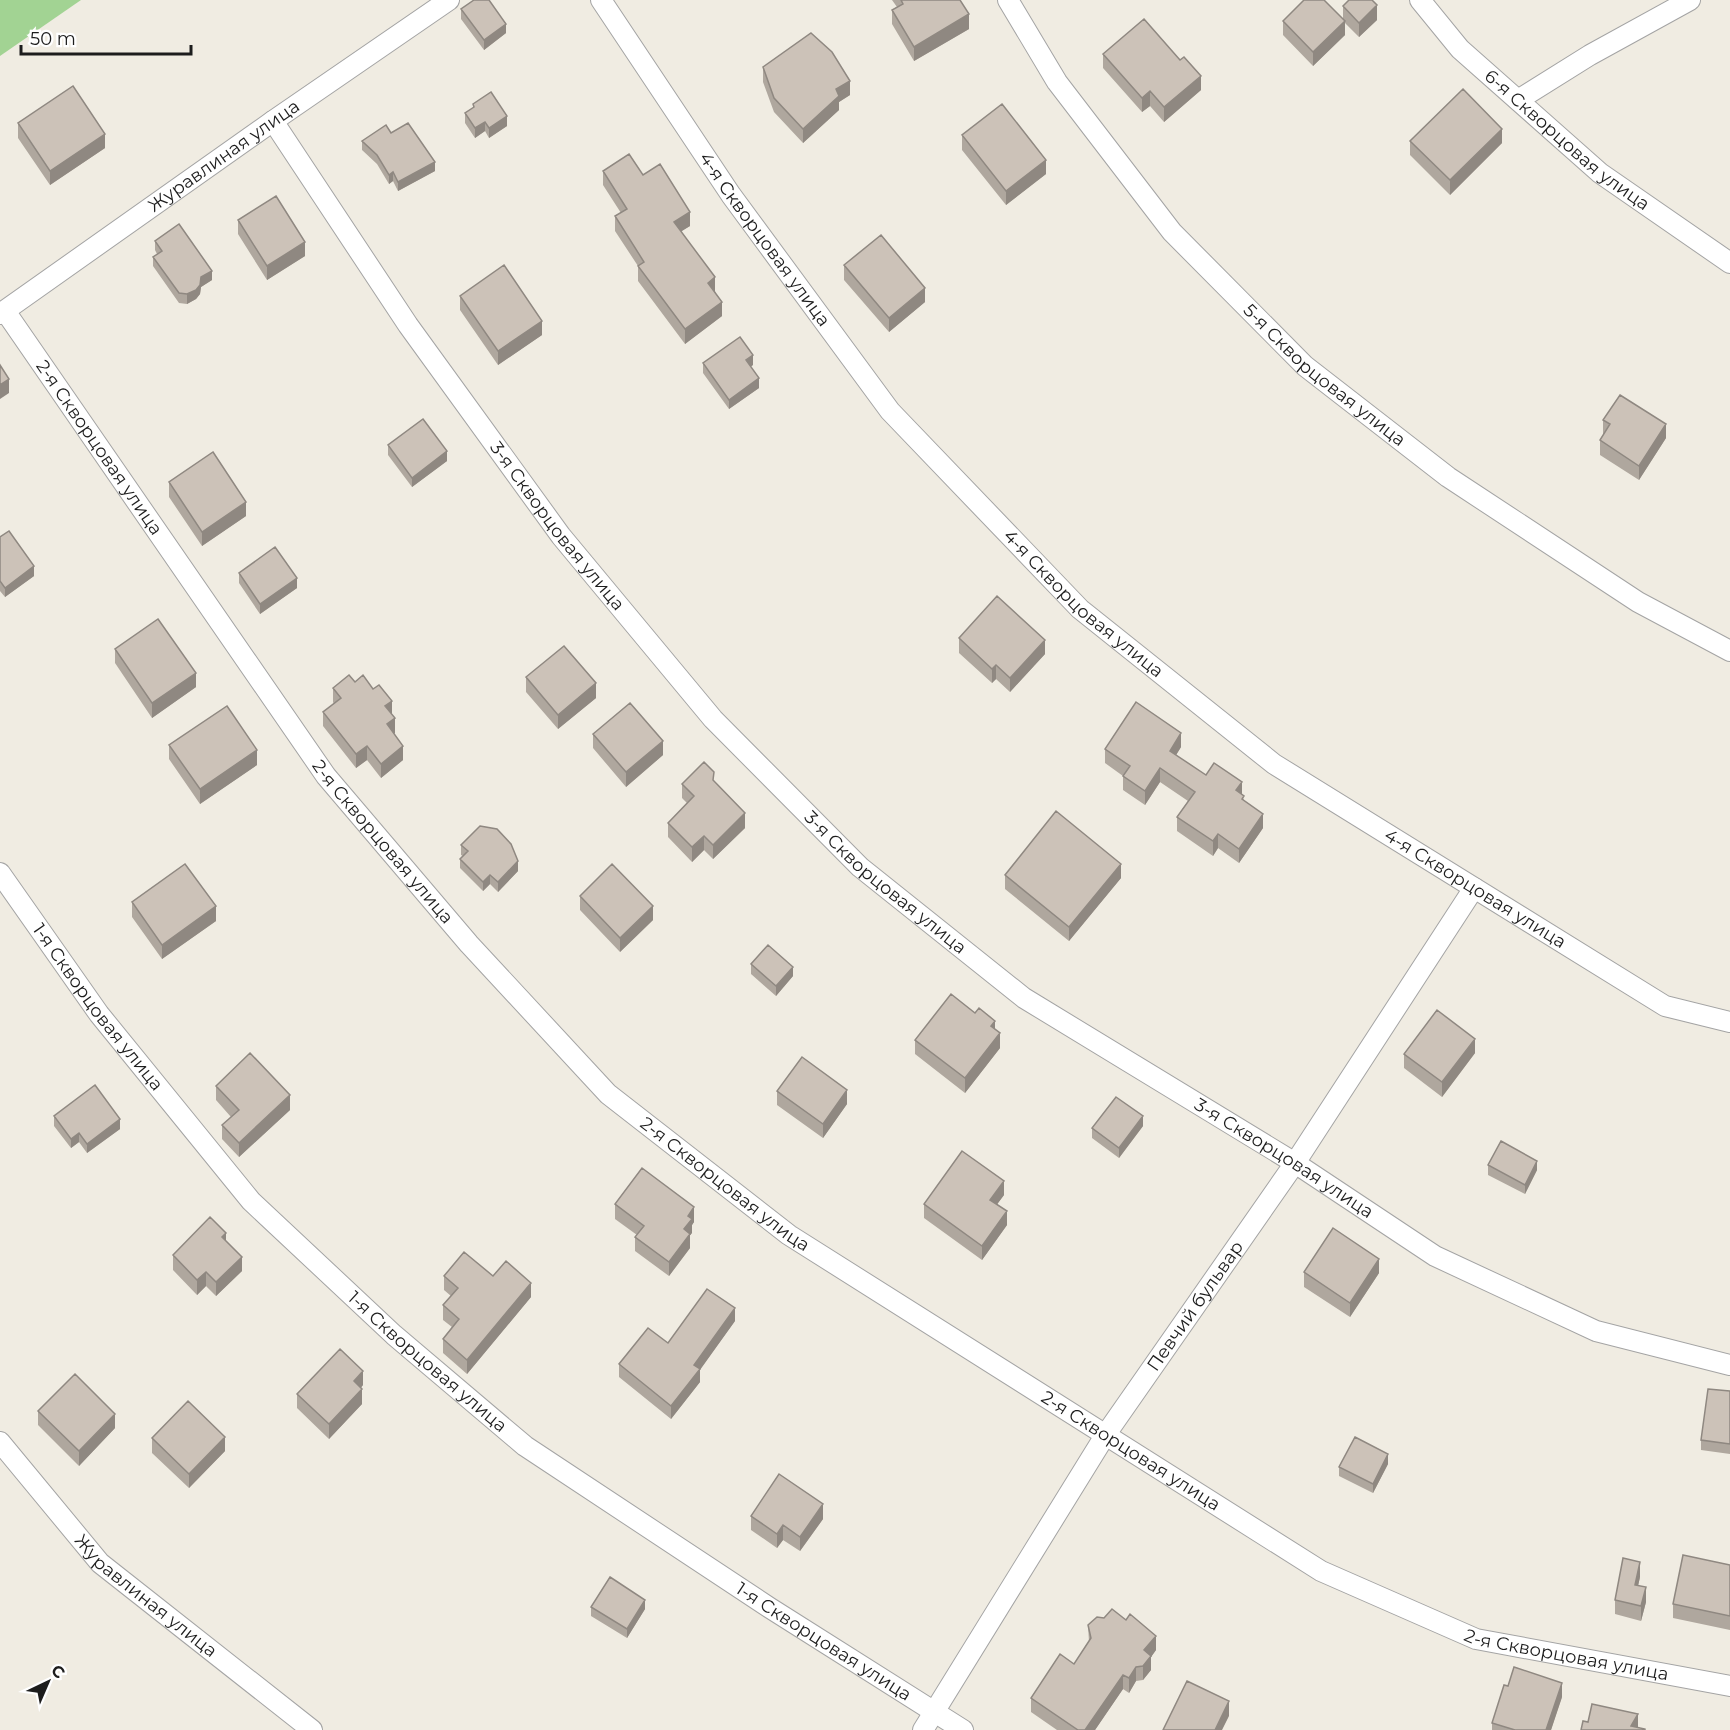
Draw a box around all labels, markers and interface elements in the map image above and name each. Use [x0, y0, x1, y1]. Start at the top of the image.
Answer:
scale bar [21, 18, 190, 56]
text: 50 m [30, 28, 76, 50]
street label: 6-я Скворцовая улица [1480, 65, 1654, 215]
street label: Журавлиная улица [144, 95, 304, 217]
street label: 4-я Скворцовая улица [695, 148, 835, 331]
street label: 5-я Скворцовая улица [1239, 299, 1410, 451]
street label: 2-я Скворцовая улица [31, 356, 167, 539]
street label: 3-я Скворцовая улица [485, 437, 629, 615]
street label: 4-я Скворцовая улица [999, 525, 1168, 682]
street label: 2-я Скворцовая улица [307, 756, 458, 928]
street label: 3-я Скворцовая улица [800, 806, 971, 959]
street label: 4-я Скворцовая улица [1380, 824, 1570, 953]
street label: 1-я Скворцовая улица [28, 919, 168, 1095]
street label: 3-я Скворцовая улица [1190, 1093, 1378, 1223]
street label: 2-я Скворцовая улица [636, 1112, 814, 1256]
street label: Певчий бульвар [1142, 1237, 1248, 1375]
street label: 1-я Скворцовая улица [343, 1287, 511, 1437]
street label: 2-я Скворцовая улица [1037, 1386, 1224, 1516]
street label: Журавлиная улица [70, 1530, 221, 1662]
street label: 1-я Скворцовая улица [732, 1578, 916, 1706]
street label: 2-я Скворцовая улица [1461, 1624, 1670, 1685]
north arrow [18, 1652, 78, 1712]
text: С [47, 1661, 69, 1683]

